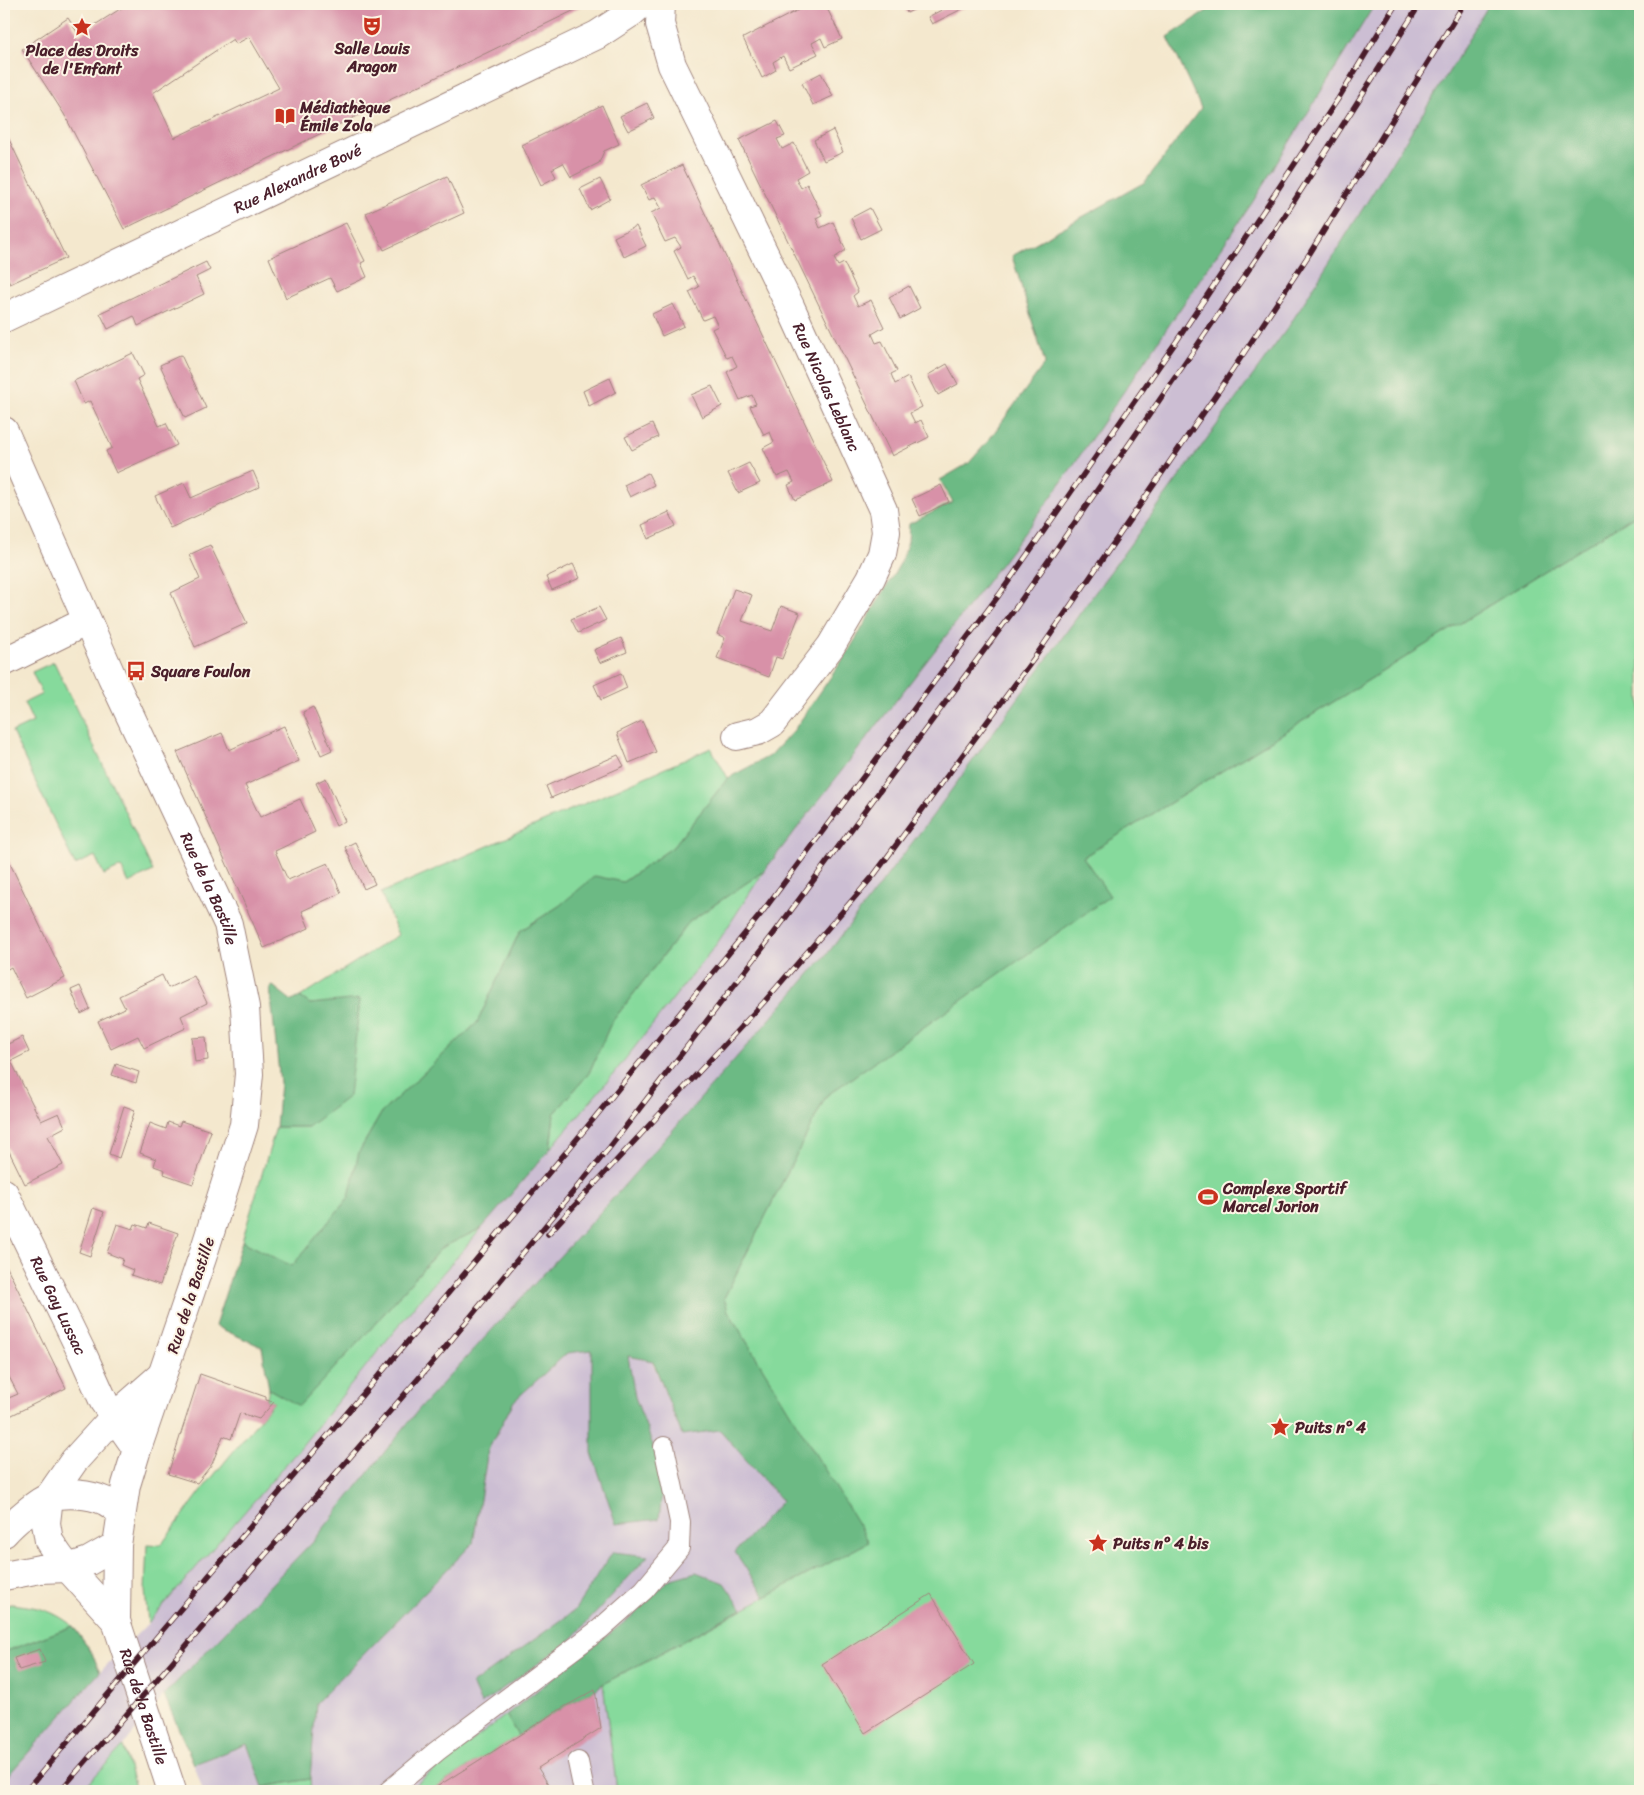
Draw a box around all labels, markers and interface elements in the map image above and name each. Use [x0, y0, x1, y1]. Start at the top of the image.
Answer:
theatre icon: Salle Louis Aragon [361, 15, 383, 37]
place icon: Place des Droits de l'Enfant [71, 16, 93, 38]
place label: Salle Louis Aragon [333, 34, 410, 81]
place label: Place des Droits de l'Enfant [26, 36, 139, 83]
place label: Médiathèque Émile Zola [299, 93, 391, 140]
library icon: Médiathèque Émile Zola [274, 105, 296, 127]
street label: Rue Alexandre Bové [228, 135, 367, 222]
street label: Rue Nicolas Leblanc [784, 318, 868, 456]
place label: Square Foulon [150, 657, 251, 686]
bus stop icon: Square Foulon [125, 660, 147, 682]
street label: Rue de la Bastille [172, 827, 246, 948]
place label: Complexe Sportif Marcel Jorion [1222, 1174, 1348, 1221]
sports icon: Complexe Sportif Marcel Jorion [1197, 1186, 1219, 1208]
street label: Rue de la Bastille [158, 1233, 223, 1357]
street label: Rue Gay Lussac [22, 1251, 95, 1360]
place label: Puits n° 4 [1295, 1413, 1366, 1442]
place icon: Puits n° 4 [1269, 1416, 1291, 1438]
place label: Puits n° 4 bis [1113, 1529, 1209, 1558]
place icon: Puits n° 4 bis [1087, 1532, 1109, 1554]
street label: Rue de la Bastille [111, 1644, 176, 1769]

